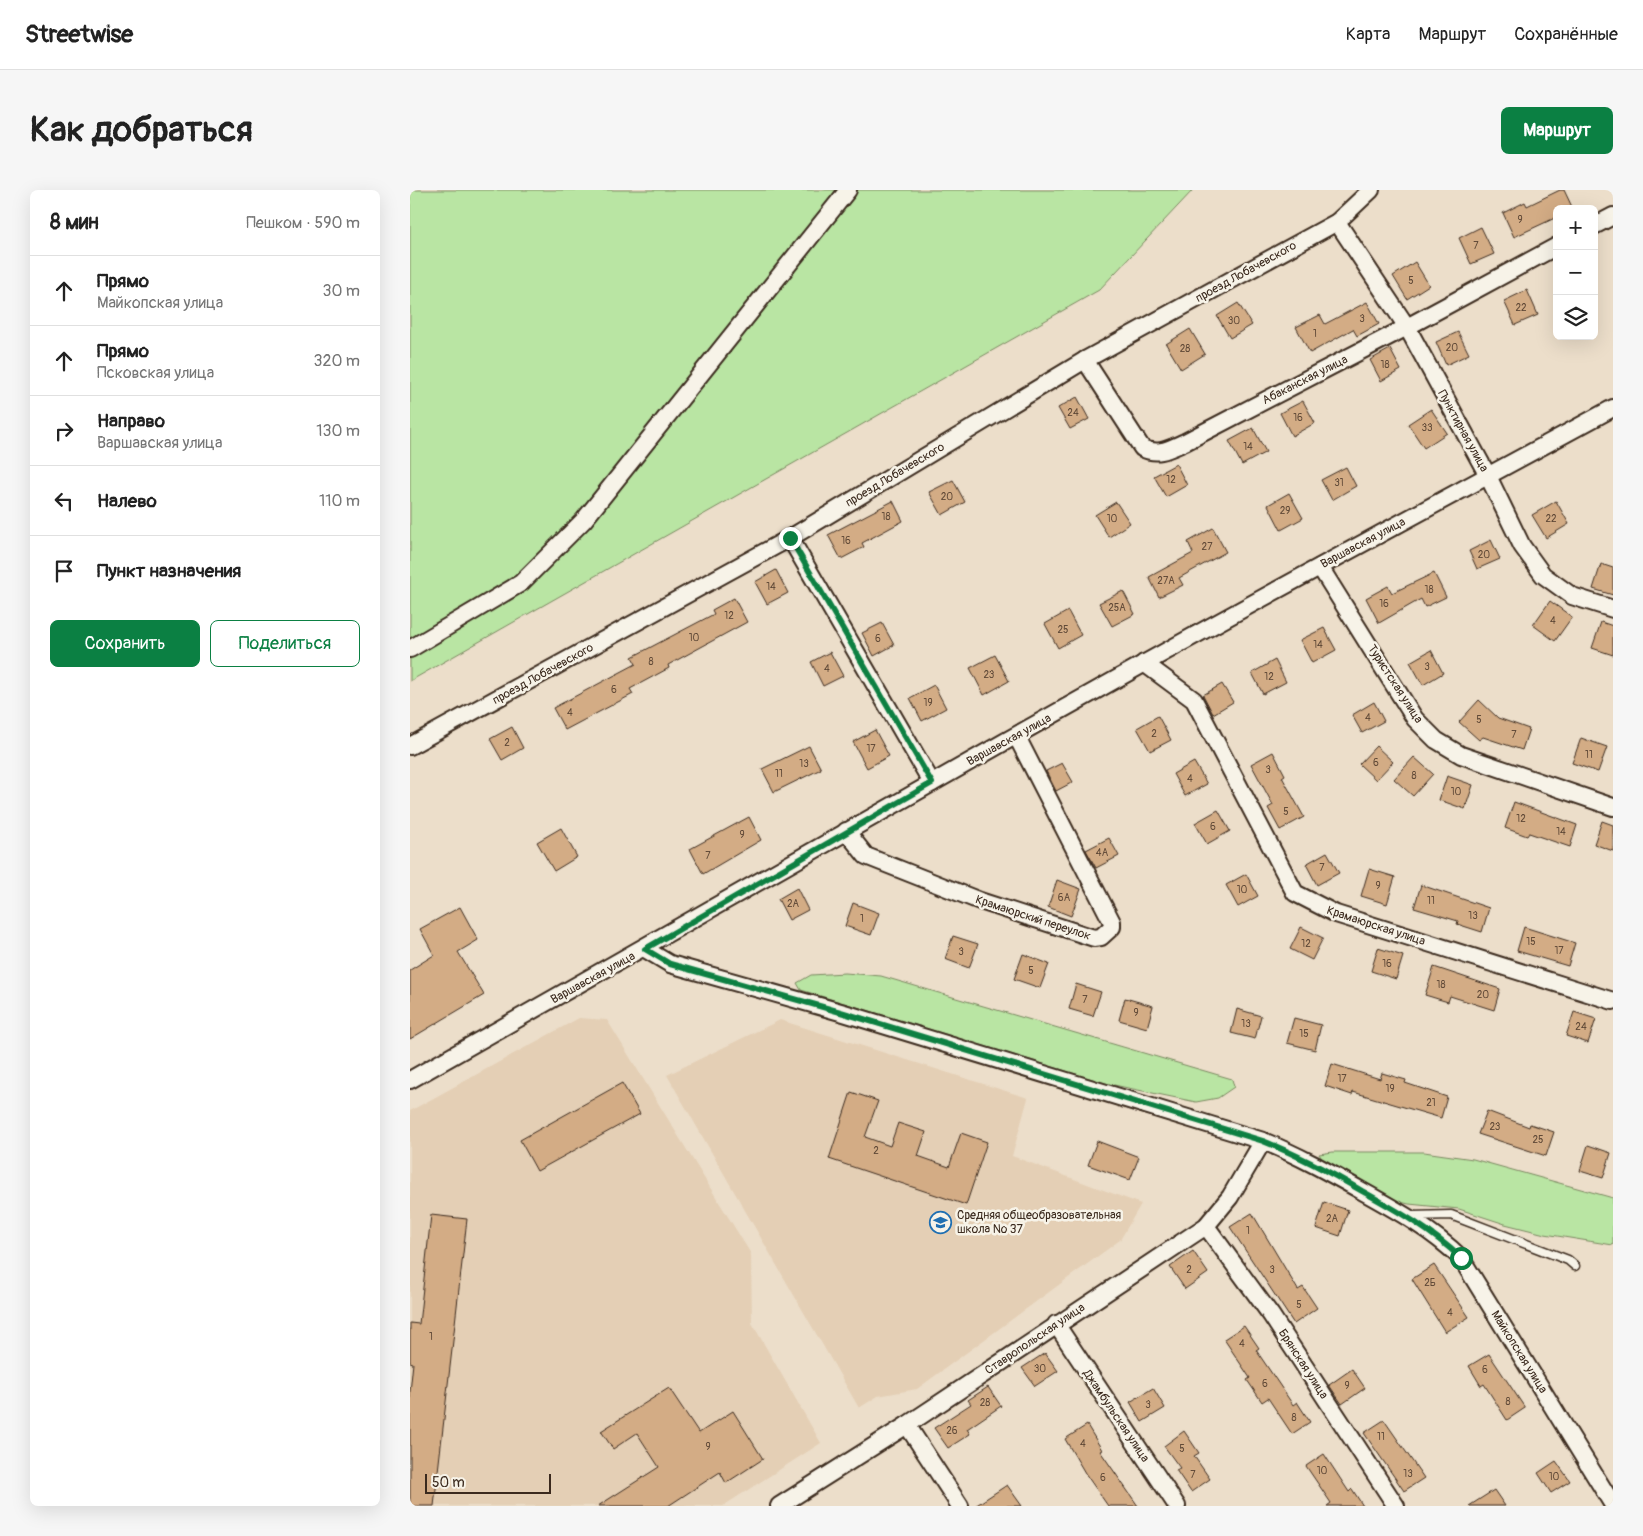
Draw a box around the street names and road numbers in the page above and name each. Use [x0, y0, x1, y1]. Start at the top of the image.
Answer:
street label: проезд Лобачевского [1193, 238, 1300, 306]
street label: Абаканская улица [1260, 352, 1351, 408]
street label: Пунктирная улица [1434, 387, 1492, 475]
street label: проезд Лобачевского [843, 439, 948, 511]
street label: Варшавская улица [1318, 514, 1408, 572]
street label: проезд Лобачевского [490, 640, 597, 708]
street label: Туристская улица [1364, 642, 1426, 726]
street label: Варшавская улица [964, 710, 1054, 769]
street label: Крамаюрский переулок [973, 892, 1093, 944]
street label: Крамаюрская улица [1325, 903, 1428, 949]
street label: Варшавская улица [548, 948, 638, 1007]
street label: Ставропольская улица [982, 1300, 1088, 1378]
street label: Майкопская улица [1488, 1308, 1551, 1396]
street label: Брянская улица [1275, 1326, 1331, 1402]
street label: Джамбульская улица [1079, 1366, 1153, 1465]

